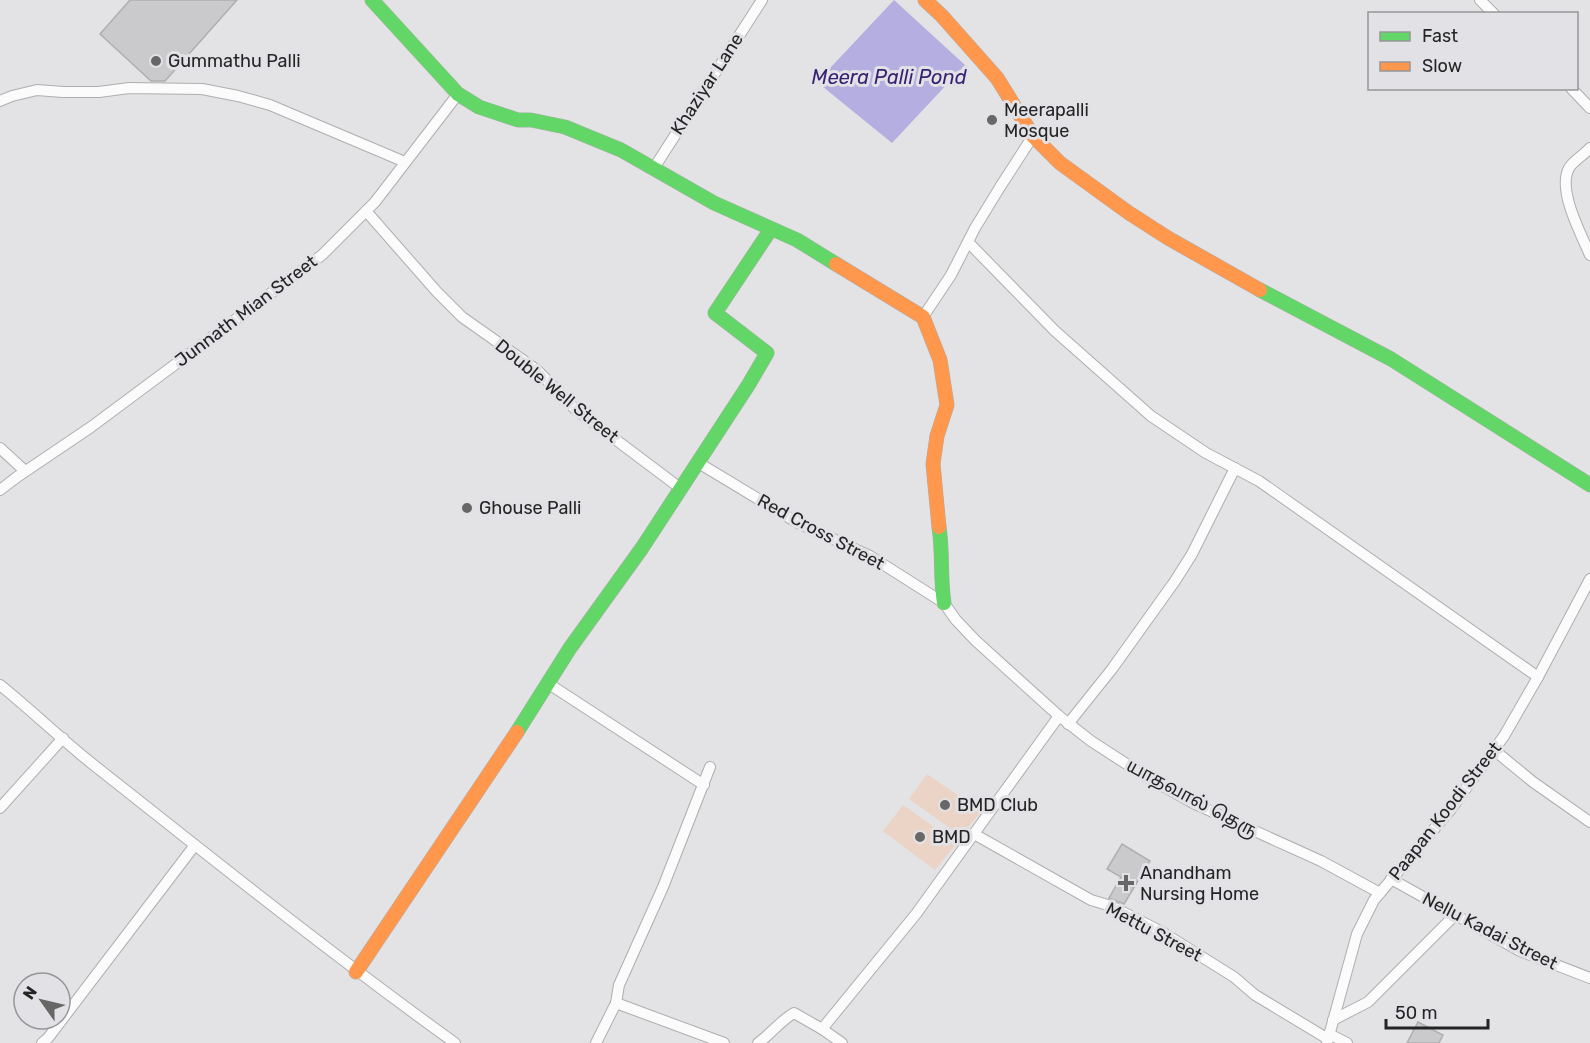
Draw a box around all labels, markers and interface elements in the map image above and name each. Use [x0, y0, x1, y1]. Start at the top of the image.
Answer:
legend [1368, 12, 1578, 90]
text: Fast [1422, 25, 1458, 47]
street label: Khaziyar Lane [666, 29, 748, 139]
place label: Gummathu Palli [168, 50, 301, 72]
marker: Gummathu Palli [149, 54, 163, 68]
text: Slow [1422, 55, 1462, 77]
water label: Meera Palli Pond [811, 65, 968, 89]
place label: Meerapalli Mosque [1004, 99, 1089, 142]
marker: Meerapalli Mosque [985, 113, 999, 127]
street label: Junnath Mian Street [171, 250, 321, 372]
street label: Double Well Street [491, 335, 623, 447]
street label: Red Cross Street [754, 489, 888, 575]
place label: Ghouse Palli [479, 497, 581, 519]
marker: Ghouse Palli [460, 501, 474, 515]
street label: Paapan Koodi Street [1384, 737, 1506, 885]
street label: யாதவால் தெரு [1122, 754, 1261, 843]
place label: BMD Club [957, 794, 1038, 816]
marker: BMD Club [938, 798, 952, 812]
place label: BMD [932, 826, 971, 848]
marker: BMD [913, 830, 927, 844]
place label: Anandham Nursing Home [1140, 862, 1259, 905]
marker: Anandham Nursing Home [1117, 874, 1135, 892]
street label: Nellu Kadai Street [1419, 887, 1561, 975]
street label: Mettu Street [1102, 897, 1206, 967]
north arrow [12, 971, 72, 1031]
text: N [19, 983, 41, 1003]
scale bar [1386, 992, 1488, 1030]
text: 50 m [1395, 1002, 1438, 1024]

